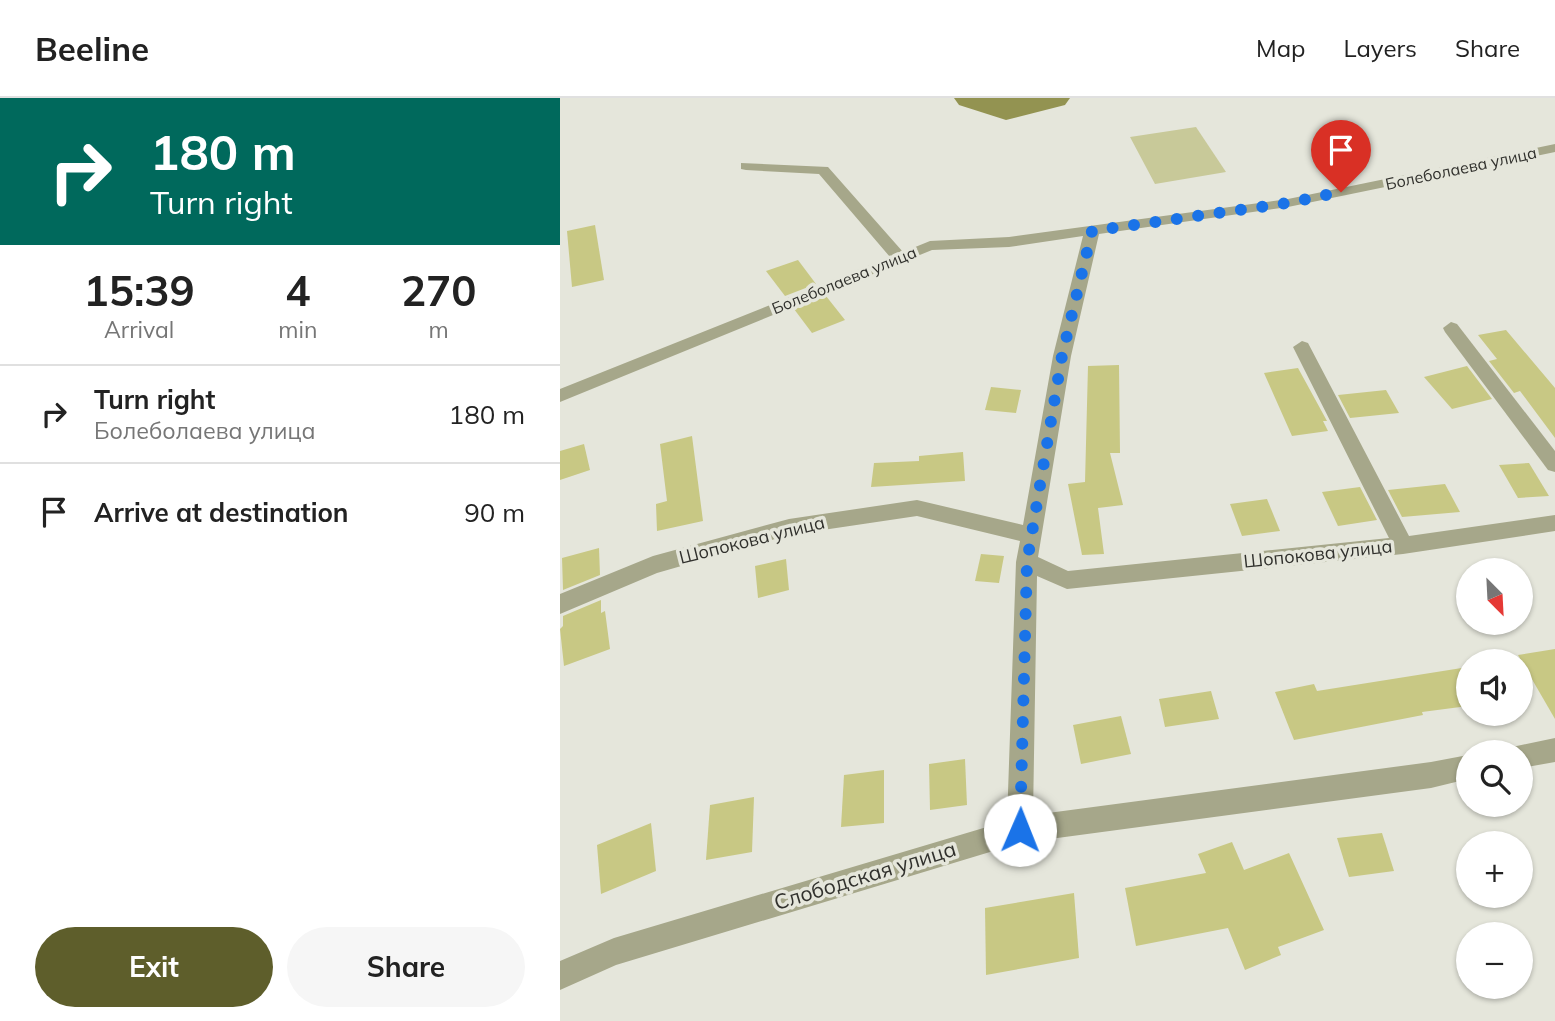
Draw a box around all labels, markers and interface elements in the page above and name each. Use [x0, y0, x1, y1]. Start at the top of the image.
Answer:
text: Beeline [35, 28, 149, 69]
text: Map [1256, 33, 1305, 63]
text: Layers [1343, 33, 1417, 63]
text: Share [1455, 33, 1520, 63]
pin [1311, 120, 1371, 192]
text: 180 m [150, 121, 296, 182]
icon: right [35, 126, 126, 217]
icon: arrive [1322, 131, 1360, 169]
street label: Болеболаева улица [1384, 142, 1538, 194]
text: Turn right [150, 182, 293, 222]
street label: Болеболаева улица [769, 242, 919, 318]
text: 15:39 [84, 264, 195, 317]
text: 4 [285, 264, 310, 317]
text: 270 [401, 264, 476, 317]
text: Arrival [104, 315, 174, 344]
text: min [278, 315, 317, 344]
text: m [429, 315, 449, 344]
text: Turn right [94, 383, 215, 416]
icon: right [35, 395, 73, 433]
text: 180 m [449, 398, 525, 431]
text: Болеболаева улица [94, 416, 316, 445]
icon: arrive [35, 493, 73, 531]
text: Arrive at destination [94, 496, 349, 529]
text: 90 m [464, 496, 525, 529]
street label: Шопокова улица [677, 510, 827, 569]
street label: Шопокова улица [1242, 534, 1393, 573]
north arrow [1456, 558, 1533, 635]
map controls [1456, 558, 1533, 999]
button: sound [1456, 649, 1533, 726]
button: search [1456, 740, 1533, 817]
position arrow [983, 793, 1057, 867]
button: + [1456, 831, 1533, 908]
street label: Слободская улица [771, 835, 959, 915]
button: − [1456, 922, 1533, 999]
button: Exit [35, 927, 273, 1007]
button: Share [287, 927, 525, 1007]

